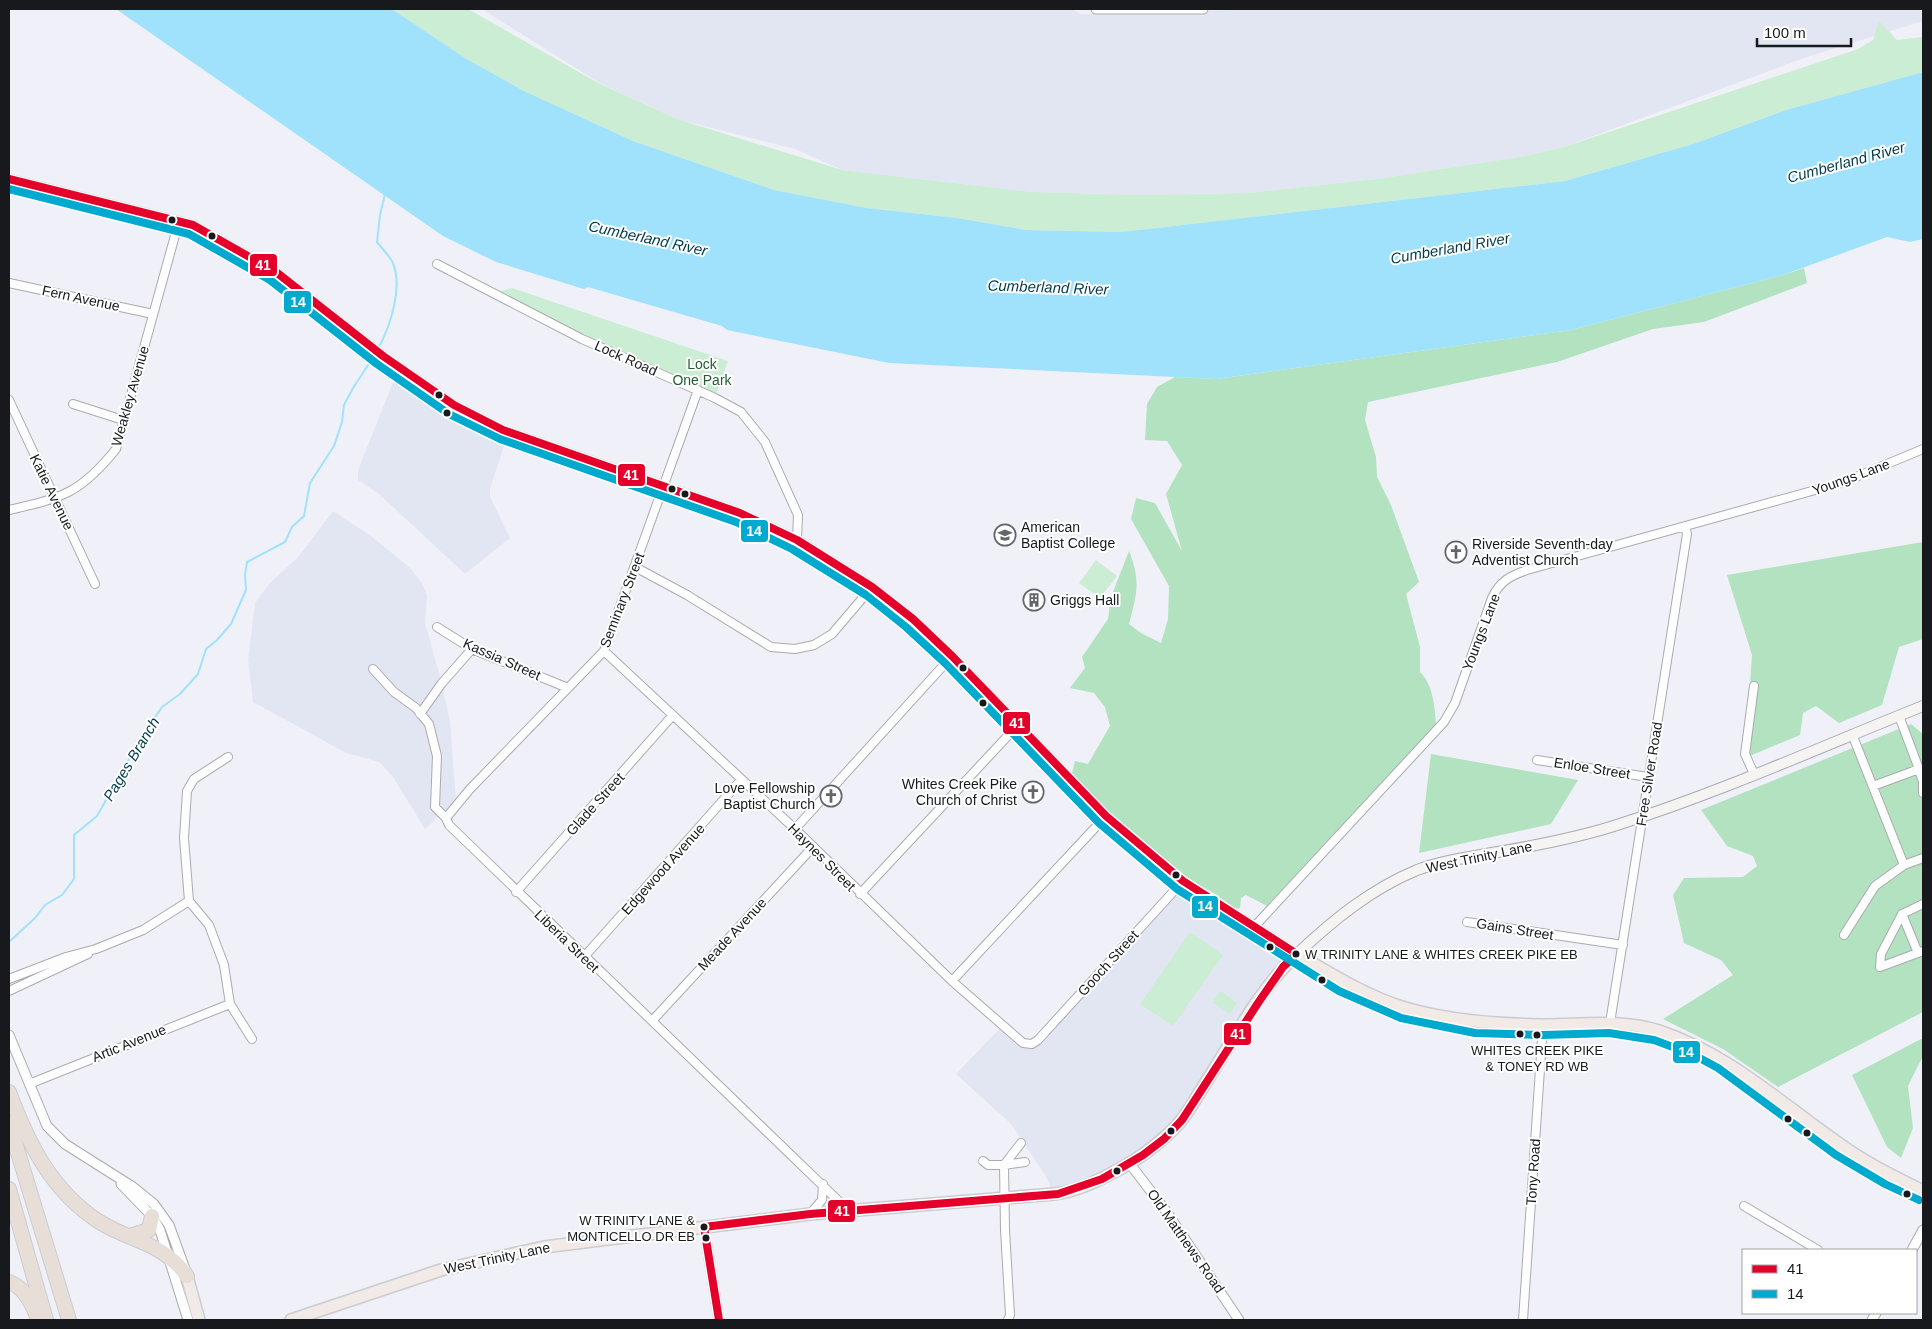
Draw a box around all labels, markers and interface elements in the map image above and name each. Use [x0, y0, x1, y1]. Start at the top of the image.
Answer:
scale bar [1757, 15, 1851, 47]
text: 100 m [1764, 24, 1806, 41]
water label: Cumberland River [1785, 138, 1908, 186]
unlabelled marker [167, 215, 177, 225]
water label: Cumberland River [587, 217, 710, 259]
water label: Cumberland River [1389, 229, 1512, 267]
unlabelled marker [207, 231, 217, 241]
line badge: 41 [249, 253, 278, 277]
text: 41 [255, 257, 271, 273]
water label: Cumberland River [987, 276, 1110, 298]
street label: Fern Avenue [41, 282, 122, 314]
line badge: 14 [283, 290, 312, 314]
text: 14 [290, 294, 306, 310]
street label: Lock Road [592, 337, 660, 379]
street label: Weakley Avenue [108, 344, 152, 448]
park label: Lock One Park [672, 356, 733, 388]
unlabelled marker [434, 390, 444, 400]
unlabelled marker [442, 408, 452, 418]
street label: Katie Avenue [27, 452, 77, 533]
street label: Youngs Lane [1810, 456, 1892, 498]
line badge: 41 [617, 463, 646, 487]
text: 41 [623, 467, 639, 483]
unlabelled marker [667, 484, 677, 494]
unlabelled marker [680, 489, 690, 499]
line badge: 14 [740, 519, 769, 543]
place label: American Baptist College [1021, 519, 1115, 551]
text: 14 [746, 523, 762, 539]
school or university icon: American Baptist College [993, 523, 1017, 547]
place label: Riverside Seventh-day Adventist Church [1472, 536, 1613, 568]
church icon: Riverside Seventh-day Adventist Church [1444, 540, 1468, 564]
street label: Seminary Street [597, 550, 647, 650]
building icon: Griggs Hall [1022, 588, 1046, 612]
street label: Youngs Lane [1459, 591, 1503, 673]
place label: Griggs Hall [1050, 592, 1119, 608]
street label: Kassia Street [461, 635, 543, 683]
unlabelled marker [958, 663, 968, 673]
unlabelled marker [978, 698, 988, 708]
line badge: 41 [1002, 711, 1031, 735]
water label: Pages Branch [99, 714, 163, 804]
text: 41 [1009, 715, 1025, 731]
street label: Free Silver Road [1633, 721, 1665, 827]
street label: Enloe Street [1553, 754, 1631, 782]
street label: Glade Street [563, 769, 627, 839]
place label: Whites Creek Pike Church of Christ [902, 776, 1017, 808]
place label: Love Fellowship Baptist Church [715, 780, 815, 812]
church icon: Whites Creek Pike Church of Christ [1021, 780, 1045, 804]
church icon: Love Fellowship Baptist Church [819, 784, 843, 808]
street label: Edgewood Avenue [618, 820, 708, 918]
street label: Haynes Street [785, 820, 859, 894]
street label: West Trinity Lane [1425, 838, 1534, 876]
unlabelled marker [1171, 870, 1181, 880]
street label: Meade Avenue [694, 894, 770, 974]
line badge: 14 [1191, 895, 1219, 919]
text: 14 [1197, 898, 1213, 914]
street label: Liberia Street [531, 906, 603, 976]
street label: Gains Street [1475, 915, 1555, 943]
street label: Gooch Street [1074, 927, 1142, 999]
unlabelled marker [1265, 942, 1275, 952]
place label: W TRINITY LANE & WHITES CREEK PIKE EB [1305, 947, 1578, 962]
marker: W TRINITY LANE & WHITES CREEK PIKE EB [1291, 949, 1301, 959]
unlabelled marker [1317, 975, 1327, 985]
street label: Artic Avenue [90, 1021, 169, 1065]
line badge: 41 [1223, 1022, 1252, 1046]
text: 41 [1230, 1026, 1246, 1042]
unlabelled marker [1515, 1029, 1525, 1039]
marker: WHITES CREEK PIKE & TONEY RD WB [1532, 1030, 1542, 1040]
line badge: 14 [1672, 1040, 1701, 1064]
place label: WHITES CREEK PIKE & TONEY RD WB [1471, 1043, 1603, 1074]
text: 14 [1678, 1044, 1694, 1060]
unlabelled marker [1783, 1114, 1793, 1124]
unlabelled marker [1166, 1126, 1176, 1136]
unlabelled marker [1802, 1128, 1812, 1138]
street label: Tony Road [1523, 1138, 1543, 1206]
unlabelled marker [1112, 1166, 1122, 1176]
street label: Old Matthews Road [1144, 1186, 1228, 1296]
unlabelled marker [1902, 1189, 1912, 1199]
line badge: 41 [827, 1199, 856, 1223]
text: 41 [834, 1203, 850, 1219]
place label: W TRINITY LANE & MONTICELLO DR EB [567, 1213, 695, 1244]
marker: W TRINITY LANE & MONTICELLO DR EB [699, 1222, 709, 1232]
unlabelled marker [701, 1233, 711, 1243]
street label: West Trinity Lane [443, 1239, 552, 1277]
legend [1742, 1249, 1917, 1314]
text: 41 [1787, 1260, 1804, 1277]
text: 14 [1787, 1285, 1804, 1302]

